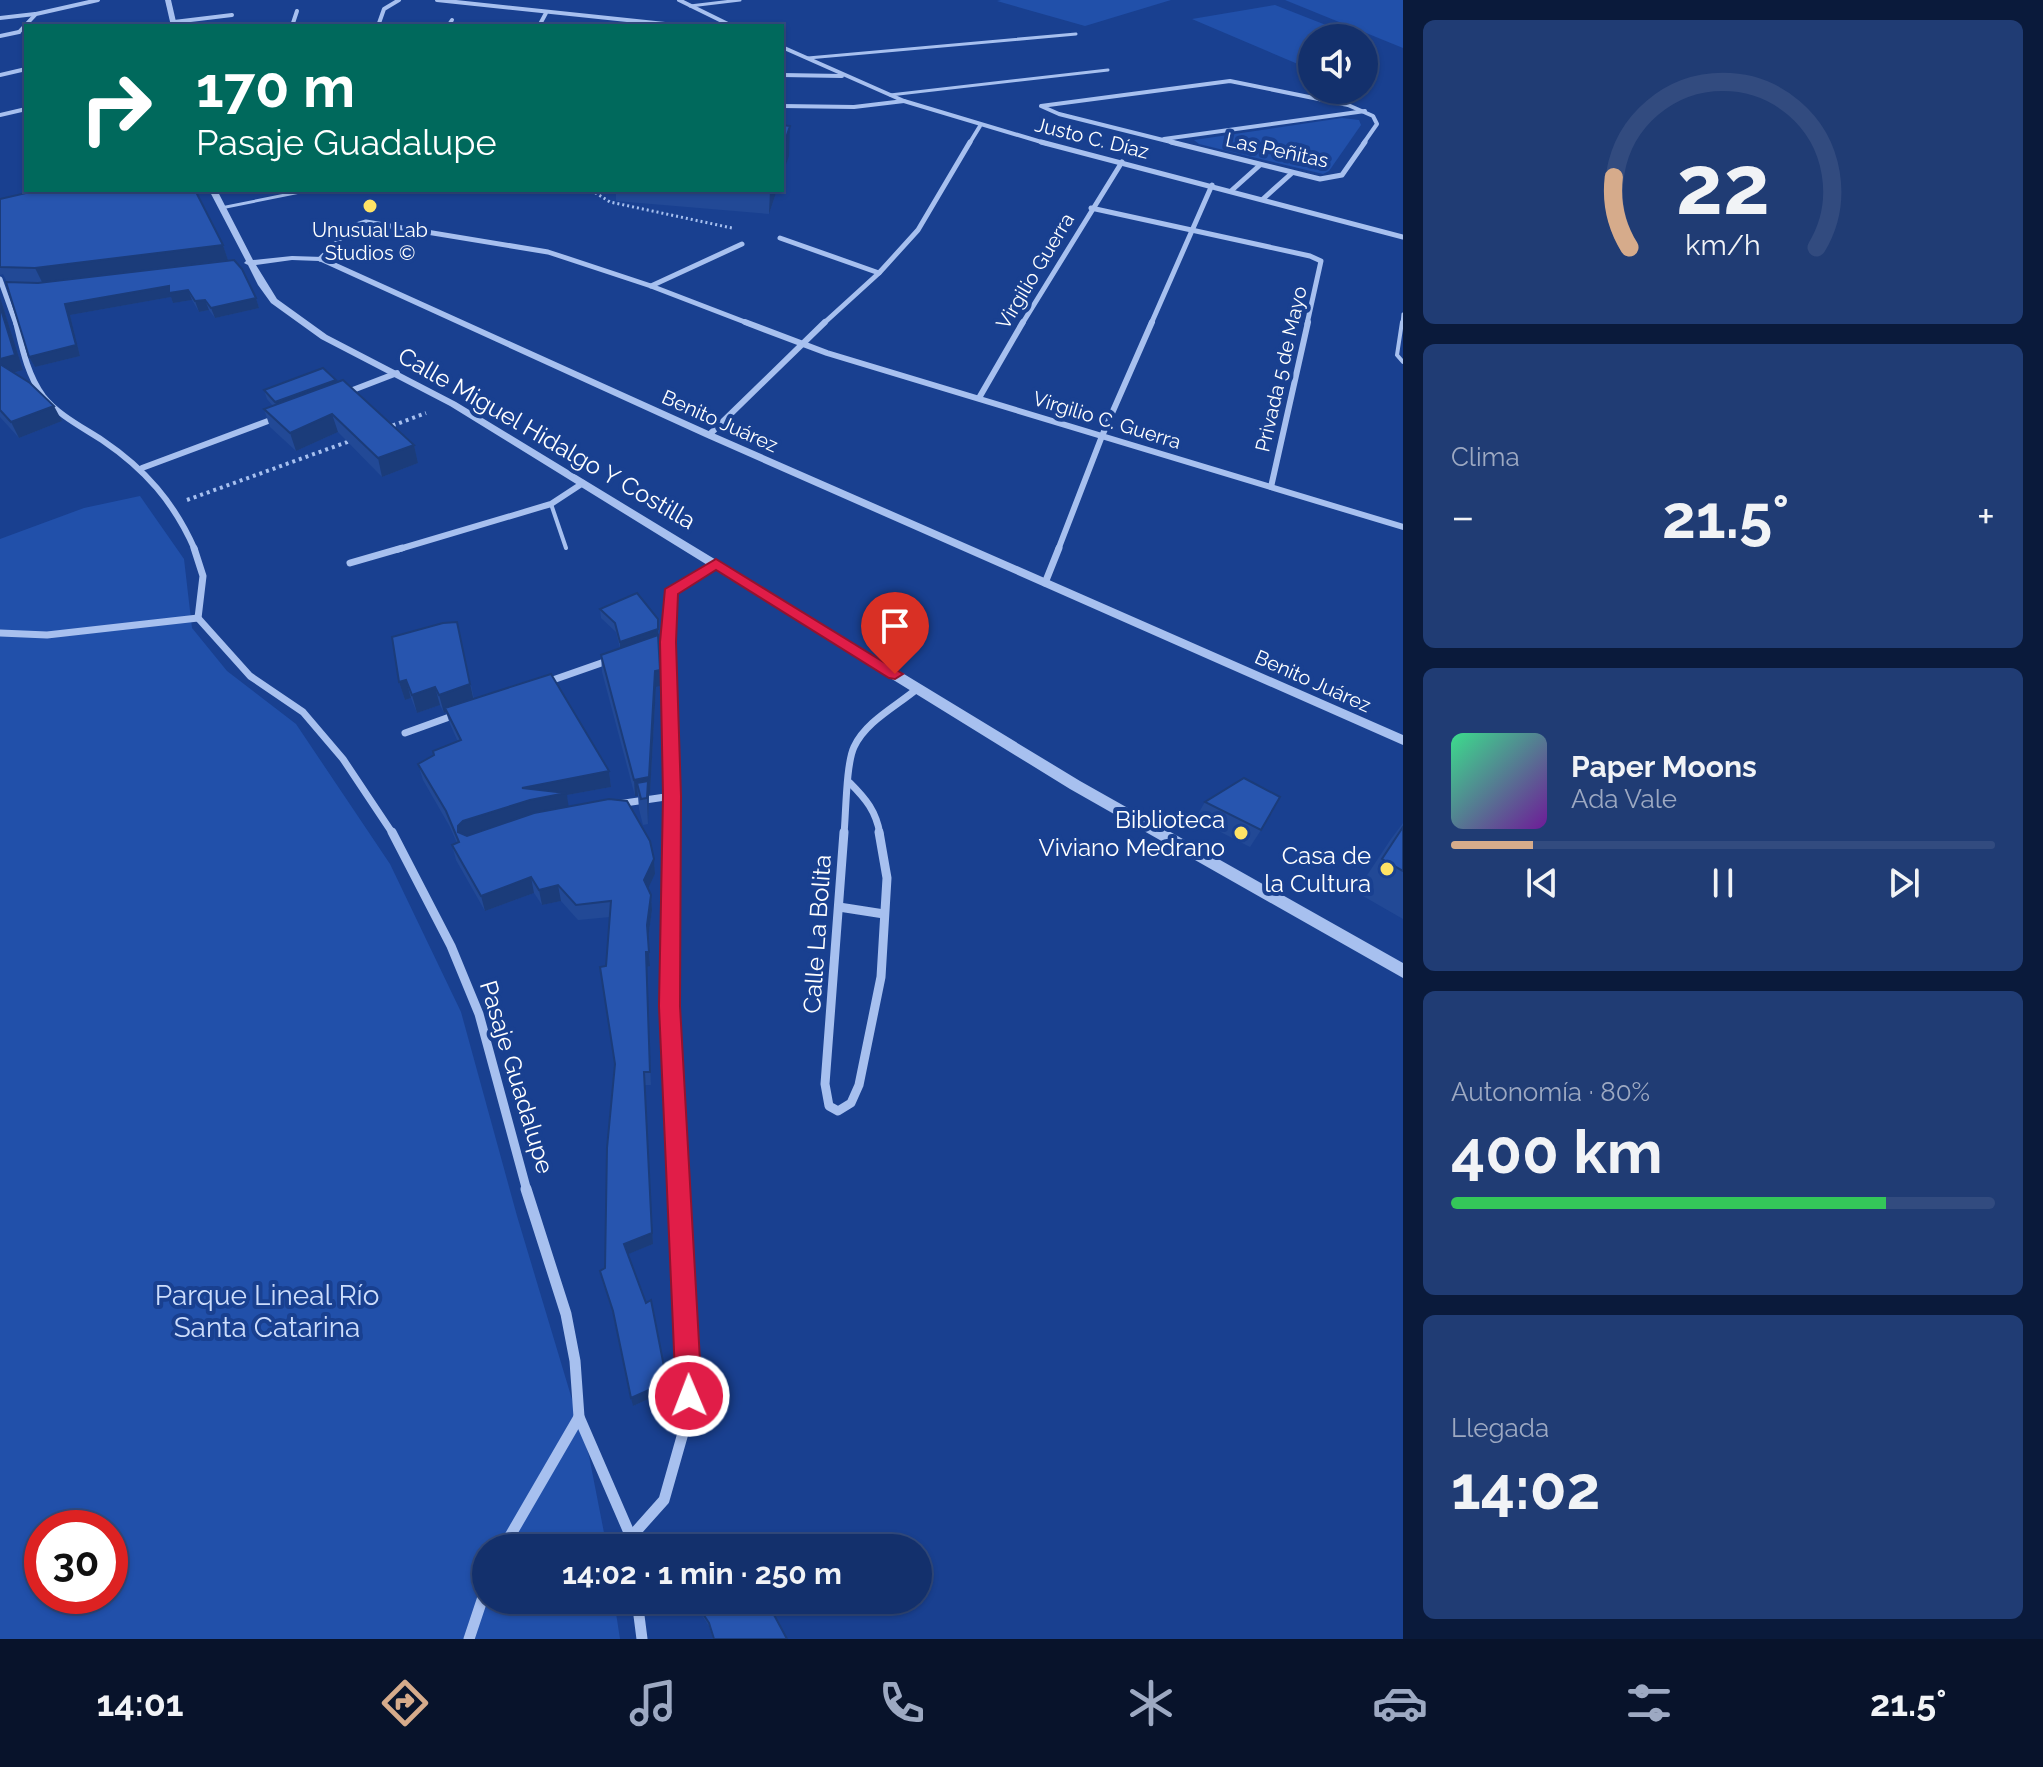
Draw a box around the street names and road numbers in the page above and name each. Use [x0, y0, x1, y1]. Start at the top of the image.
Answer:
street label: Justo C. Díaz [1033, 112, 1152, 164]
street label: Las Peñitas [1223, 127, 1331, 173]
street label: Virgilio Guerra [991, 209, 1079, 333]
street label: Privada 5 de Mayo [1250, 284, 1312, 454]
street label: Calle Miguel Hidalgo Y Costilla [393, 341, 701, 535]
street label: Benito Juárez [658, 385, 782, 457]
street label: Virgilio C. Guerra [1030, 386, 1184, 454]
street label: Benito Juárez [1251, 645, 1375, 717]
street label: Calle La Bolita [797, 854, 837, 1014]
street label: Pasaje Guadalupe [474, 977, 560, 1177]

